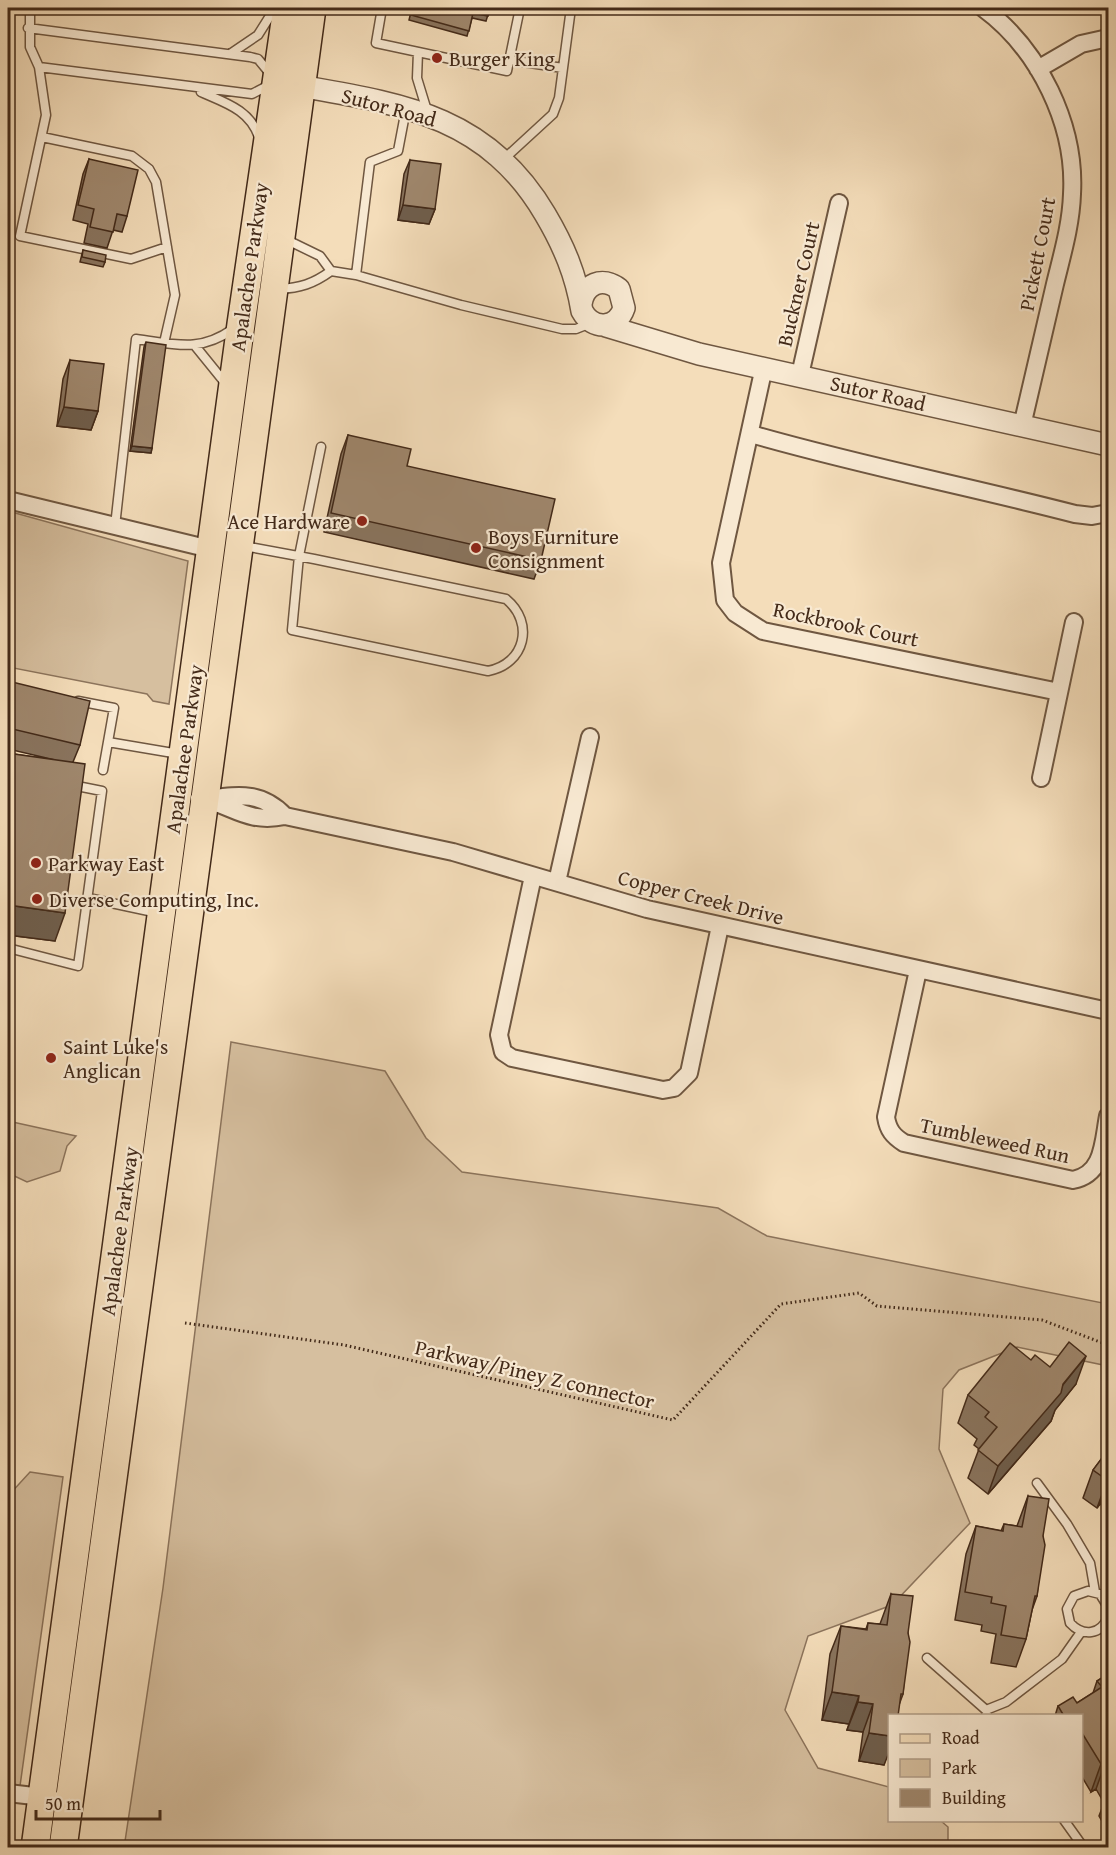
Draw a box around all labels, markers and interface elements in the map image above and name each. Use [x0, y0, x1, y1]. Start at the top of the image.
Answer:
place label: Burger King [449, 43, 556, 74]
marker: Burger King [430, 51, 444, 65]
street label: Sutor Road [338, 79, 441, 135]
street label: Apalachee Parkway [222, 180, 276, 354]
street label: Pickett Court [1011, 194, 1063, 314]
street label: Buckner Court [769, 218, 828, 350]
street label: Sutor Road [827, 367, 929, 419]
place label: Ace Hardware [227, 506, 350, 537]
marker: Ace Hardware [355, 514, 369, 528]
place label: Boys Furniture Consignment [488, 521, 619, 576]
marker: Boys Furniture Consignment [469, 541, 483, 555]
street label: Rockbrook Court [770, 593, 922, 655]
street label: Apalachee Parkway [157, 662, 211, 836]
place label: Parkway East [48, 848, 165, 879]
marker: Parkway East [29, 856, 43, 870]
street label: Copper Creek Drive [615, 861, 787, 933]
place label: Diverse Computing, Inc. [49, 884, 259, 915]
marker: Diverse Computing, Inc. [30, 892, 44, 906]
place label: Saint Luke's Anglican [63, 1031, 168, 1086]
marker: Saint Luke's Anglican [44, 1051, 58, 1065]
street label: Tumbleweed Run [917, 1109, 1073, 1171]
street label: Apalachee Parkway [92, 1144, 146, 1318]
street label: Parkway/Piney Z connector [412, 1331, 658, 1417]
legend [888, 1714, 1083, 1822]
text: Road [942, 1724, 980, 1751]
text: Park [942, 1754, 978, 1781]
scale bar [36, 1783, 160, 1821]
text: Building [942, 1784, 1006, 1811]
text: 50 m [45, 1790, 81, 1817]

